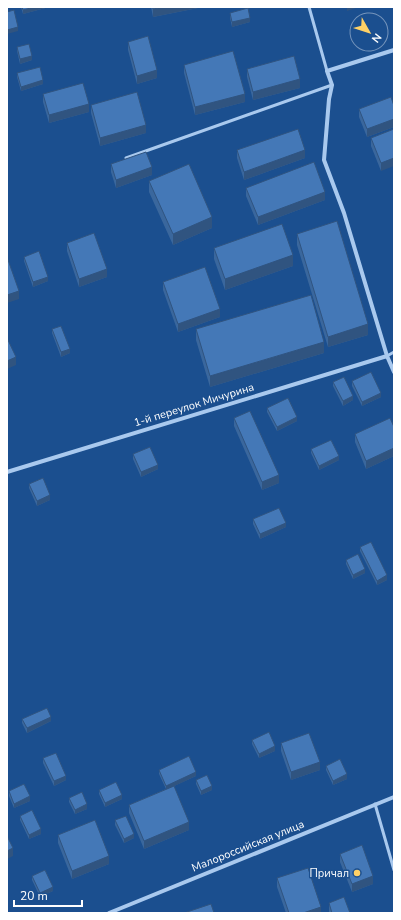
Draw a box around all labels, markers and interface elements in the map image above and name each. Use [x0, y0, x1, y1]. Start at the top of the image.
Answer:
north arrow [349, 12, 389, 52]
text: N [368, 30, 385, 46]
street label: 1-й переулок Мичурина [132, 380, 256, 430]
street label: Малороссийская улица [189, 817, 307, 875]
place label: Причал [309, 866, 349, 881]
marker: Причал [352, 868, 362, 878]
scale bar [14, 882, 82, 908]
text: 20 m [20, 888, 48, 904]

